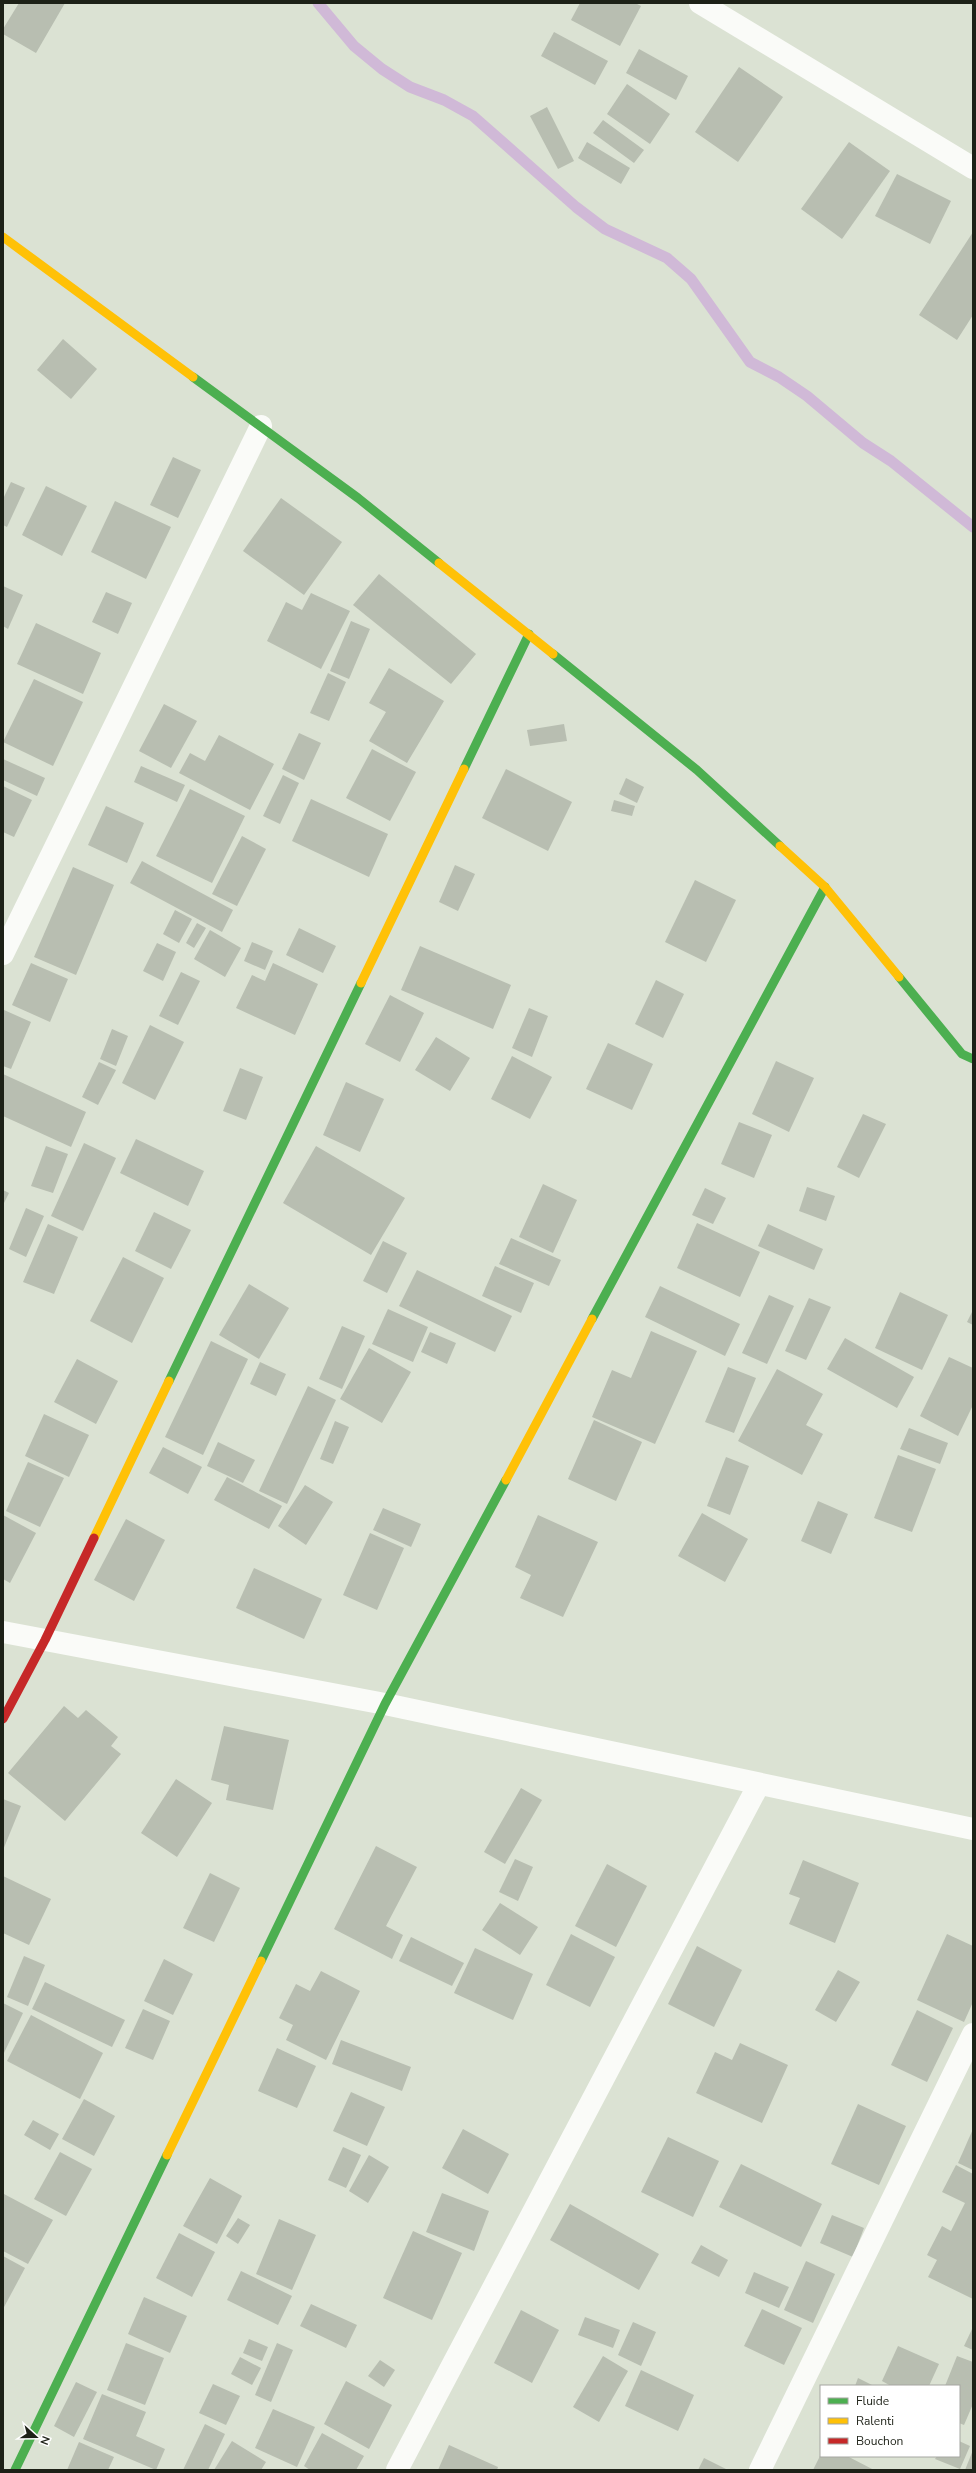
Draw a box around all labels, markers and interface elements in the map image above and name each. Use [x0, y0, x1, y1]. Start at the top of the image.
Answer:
legend [820, 2385, 960, 2457]
text: Fluide [856, 2393, 889, 2409]
text: Ralenti [856, 2413, 894, 2429]
north arrow [16, 2417, 56, 2457]
text: Bouchon [856, 2433, 903, 2449]
text: N [36, 2434, 53, 2447]

